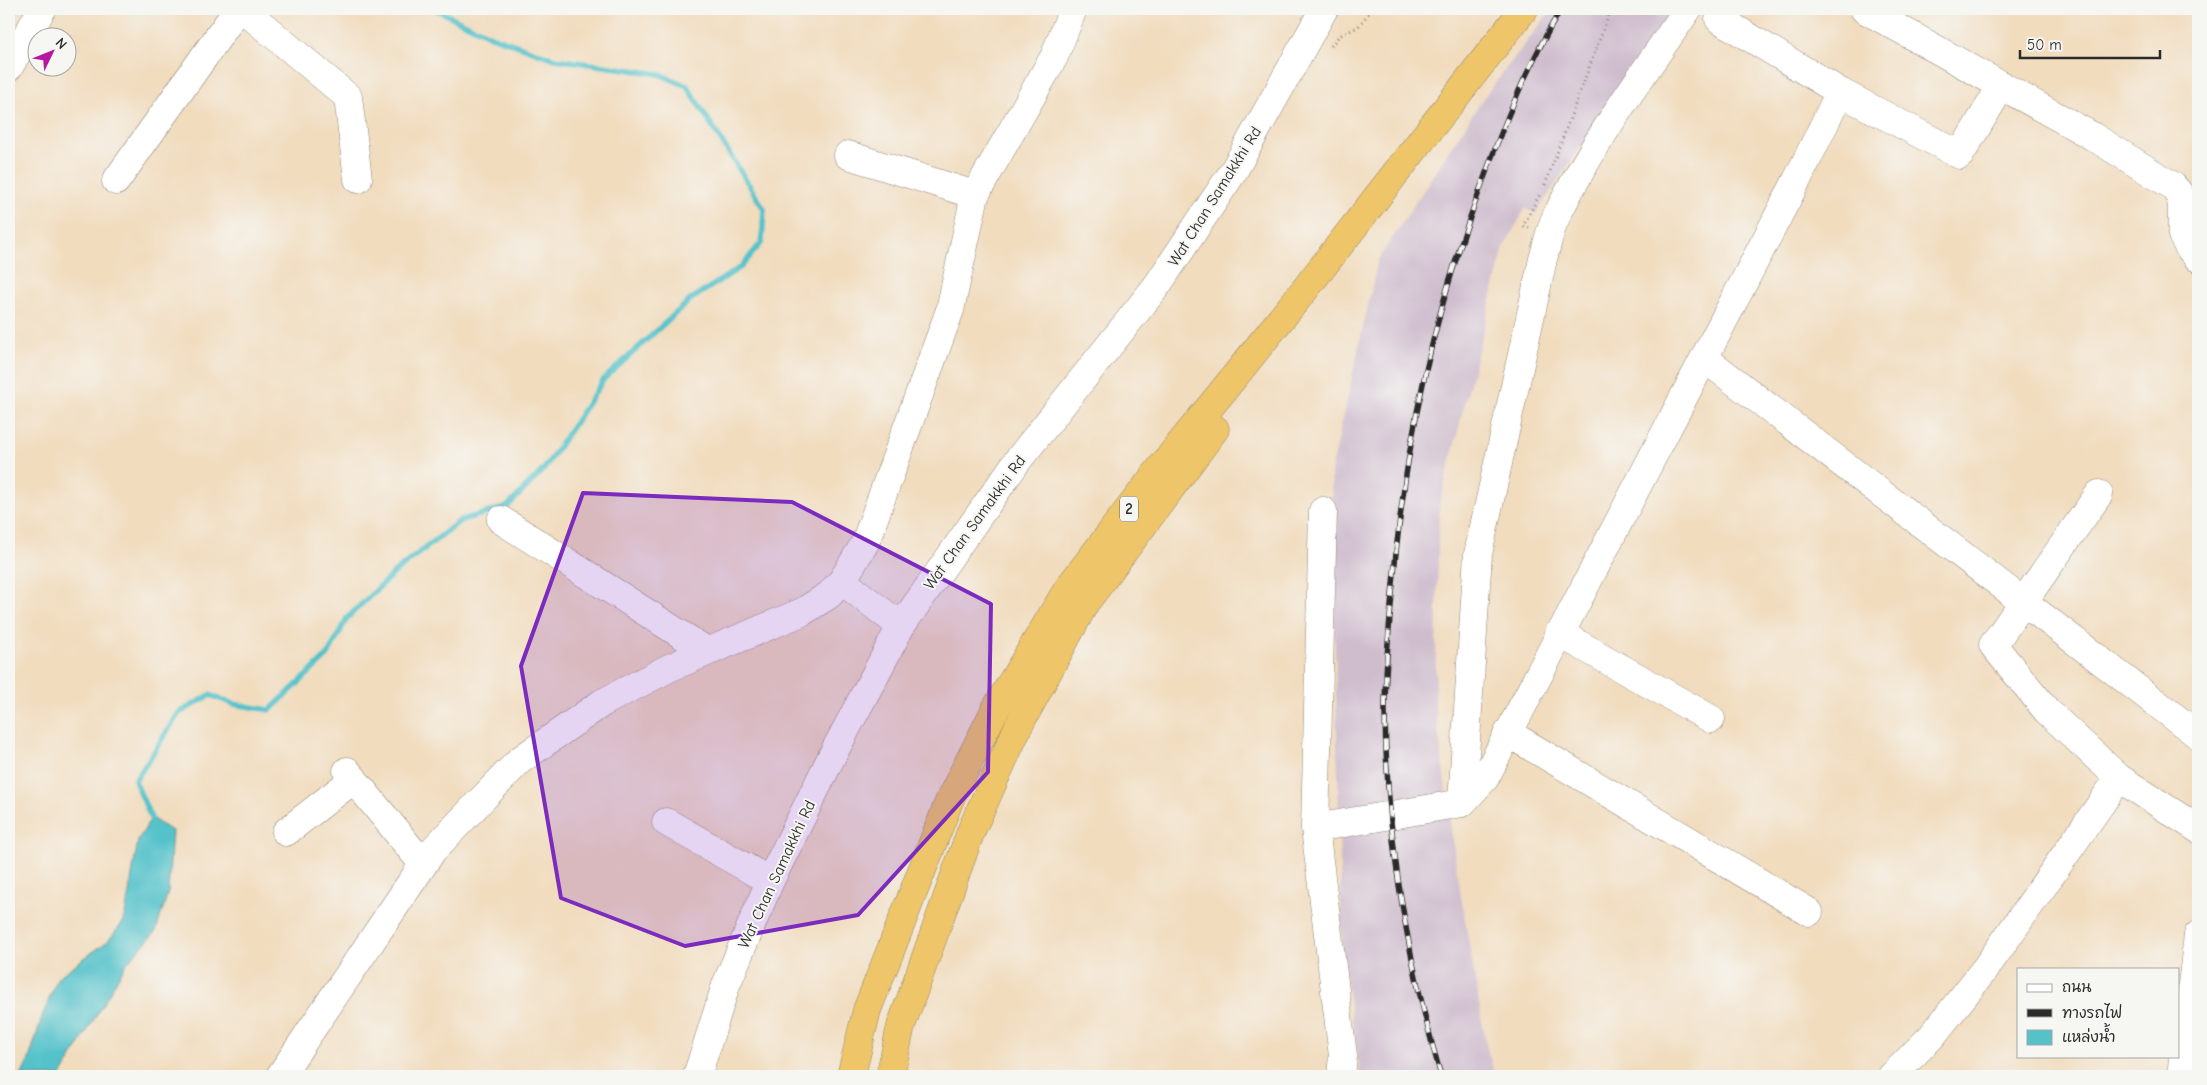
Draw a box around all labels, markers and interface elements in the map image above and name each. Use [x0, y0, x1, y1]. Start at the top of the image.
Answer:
north arrow [28, 28, 78, 78]
scale bar [2020, 28, 2160, 60]
text: N [52, 34, 70, 53]
text: 50 m [2027, 36, 2062, 54]
street label: Wat Chan Samakkhi Rd [1164, 123, 1265, 270]
street label: Wat Chan Samakkhi Rd [920, 452, 1029, 593]
road number: 2 [1120, 496, 1138, 522]
street label: Wat Chan Samakkhi Rd [735, 798, 819, 951]
legend [2017, 968, 2180, 1058]
text: ถนน [2062, 978, 2091, 996]
text: ทางรถไฟ [2062, 1003, 2122, 1022]
text: แหล่งน้ำ [2062, 1023, 2116, 1046]

